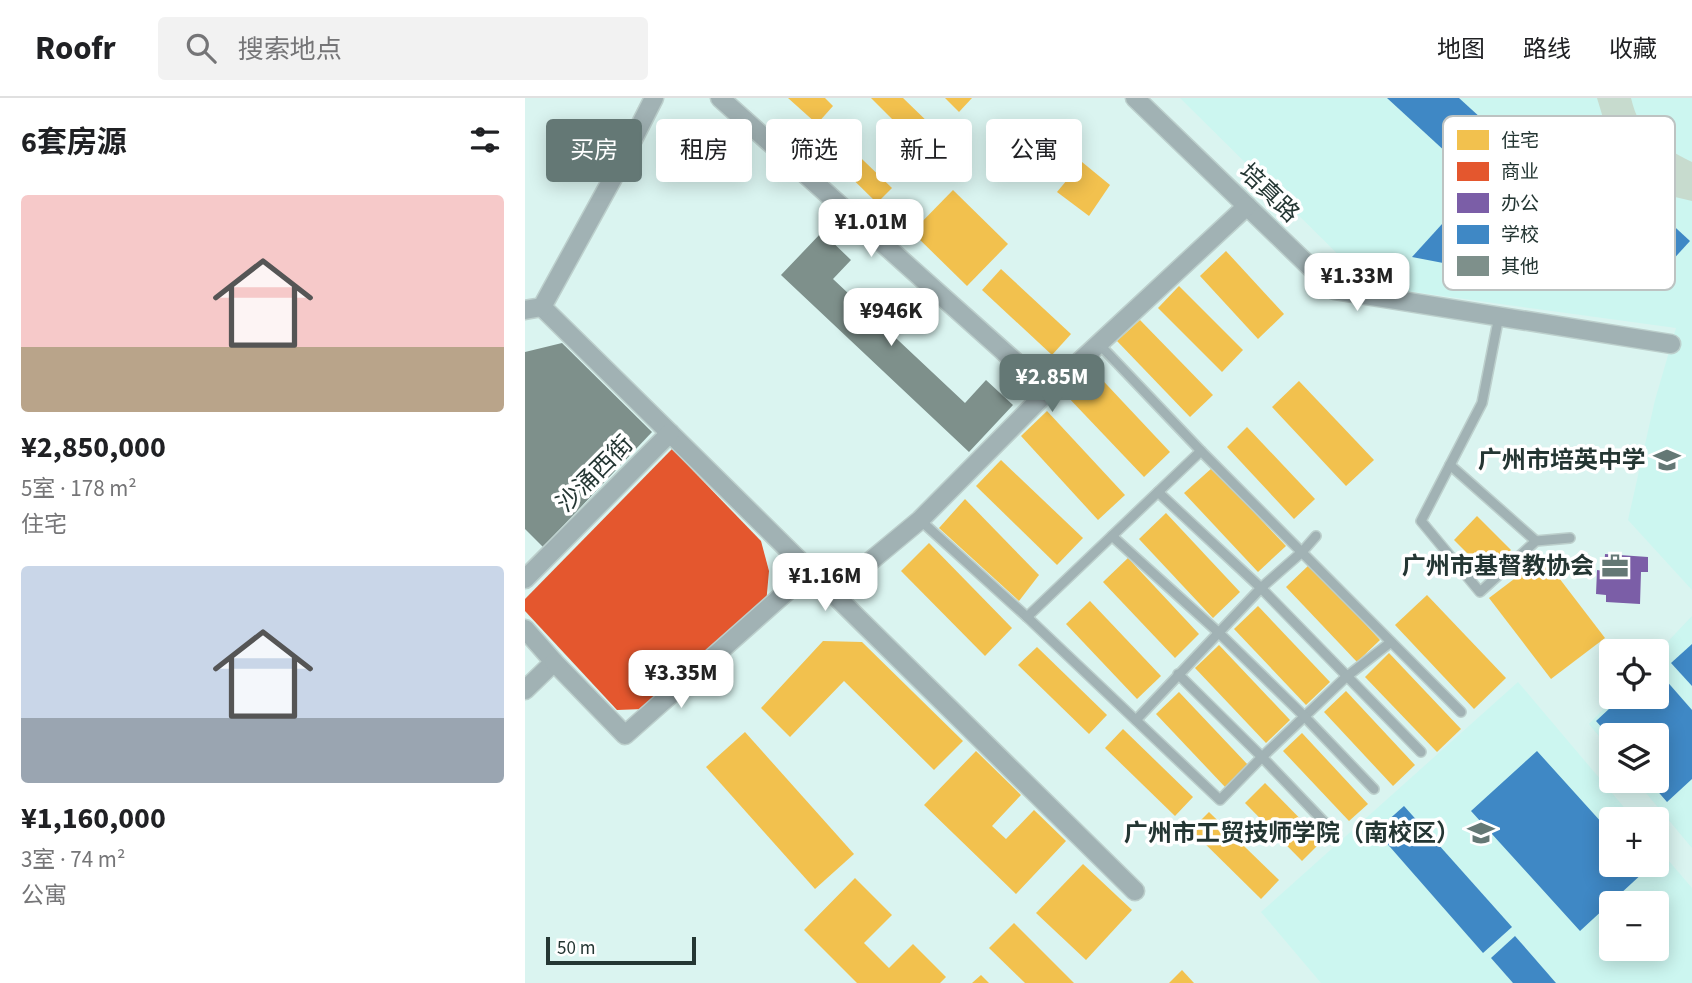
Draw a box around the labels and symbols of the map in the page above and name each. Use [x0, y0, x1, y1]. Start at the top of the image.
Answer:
legend [1443, 116, 1675, 290]
text: 住宅 [1501, 128, 1539, 155]
street label: 培真路 [1231, 155, 1307, 231]
text: 商业 [1501, 159, 1539, 186]
text: 办公 [1501, 191, 1539, 218]
pin: ¥1.01M [814, 200, 928, 259]
text: 学校 [1501, 222, 1539, 249]
pin: ¥1.33M [1300, 254, 1414, 313]
text: 其他 [1501, 254, 1539, 281]
pin: ¥946K [842, 288, 940, 348]
pin: ¥2.85M [995, 354, 1109, 414]
street label: 沙涌西街 [549, 428, 641, 520]
place label: 广州市培英中学 [1478, 443, 1646, 478]
school or university icon: 广州市培英中学 [1652, 445, 1682, 475]
place label: 广州市基督教协会 [1402, 549, 1594, 584]
office icon: 广州市基督教协会 [1600, 551, 1630, 581]
pin: ¥1.16M [768, 554, 882, 613]
pin: ¥3.35M [624, 650, 738, 710]
place label: 广州市工贸技师学院（南校区） [1124, 816, 1460, 851]
school or university icon: 广州市工贸技师学院（南校区） [1466, 818, 1496, 848]
scale bar [546, 934, 697, 966]

